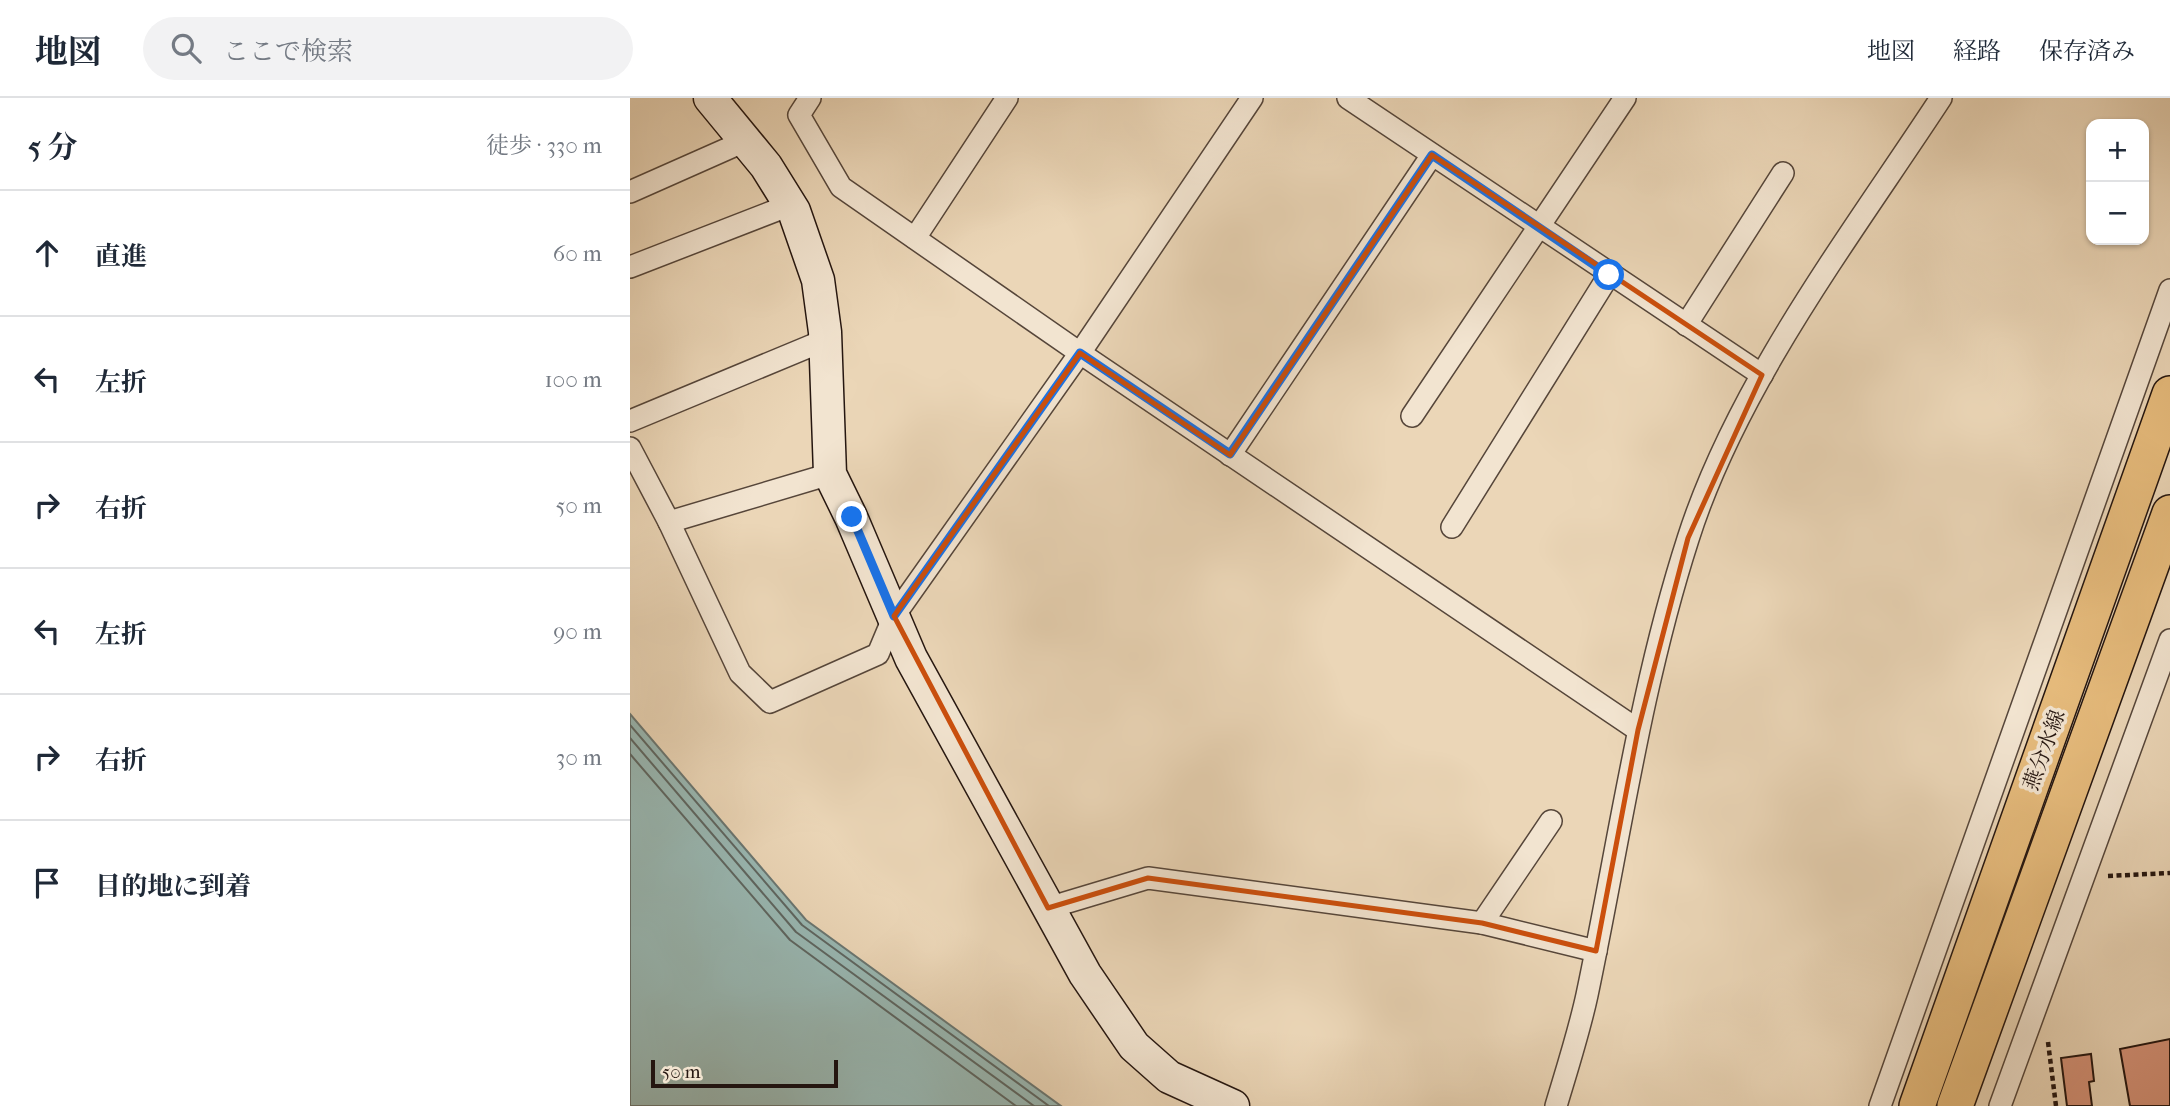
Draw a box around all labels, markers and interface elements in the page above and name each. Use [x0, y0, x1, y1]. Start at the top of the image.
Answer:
search box [143, 17, 633, 80]
icon: search [167, 29, 205, 67]
text: 地図 [35, 33, 101, 72]
text: ここで検索 [223, 36, 353, 67]
text: 地図 [1867, 37, 1915, 65]
text: 経路 [1953, 37, 2001, 65]
text: 保存済み [2039, 37, 2135, 65]
map controls [2086, 119, 2149, 245]
button: + [2086, 119, 2149, 182]
text: 5 分 [28, 130, 77, 165]
text: 徒歩 · 330 m [486, 132, 602, 159]
button: − [2086, 182, 2149, 245]
icon: ahead [28, 234, 66, 272]
text: 60 m [553, 240, 602, 267]
text: 直進 [95, 241, 147, 272]
route start [1593, 259, 1624, 290]
icon: left [28, 360, 66, 398]
text: 100 m [544, 366, 602, 393]
text: 左折 [95, 367, 147, 398]
icon: right [28, 486, 66, 524]
text: 50 m [555, 492, 602, 519]
text: 右折 [95, 493, 147, 524]
route end [836, 501, 867, 532]
icon: left [28, 612, 66, 650]
text: 90 m [553, 618, 602, 645]
text: 左折 [95, 619, 147, 650]
street label: 燕分水線 [2018, 706, 2070, 794]
icon: right [28, 738, 66, 776]
text: 30 m [556, 744, 602, 771]
text: 右折 [95, 745, 147, 776]
icon: arrive [28, 864, 66, 902]
text: 目的地に到着 [95, 871, 251, 902]
scale bar [651, 1057, 838, 1089]
text: 50 m [662, 1061, 701, 1083]

